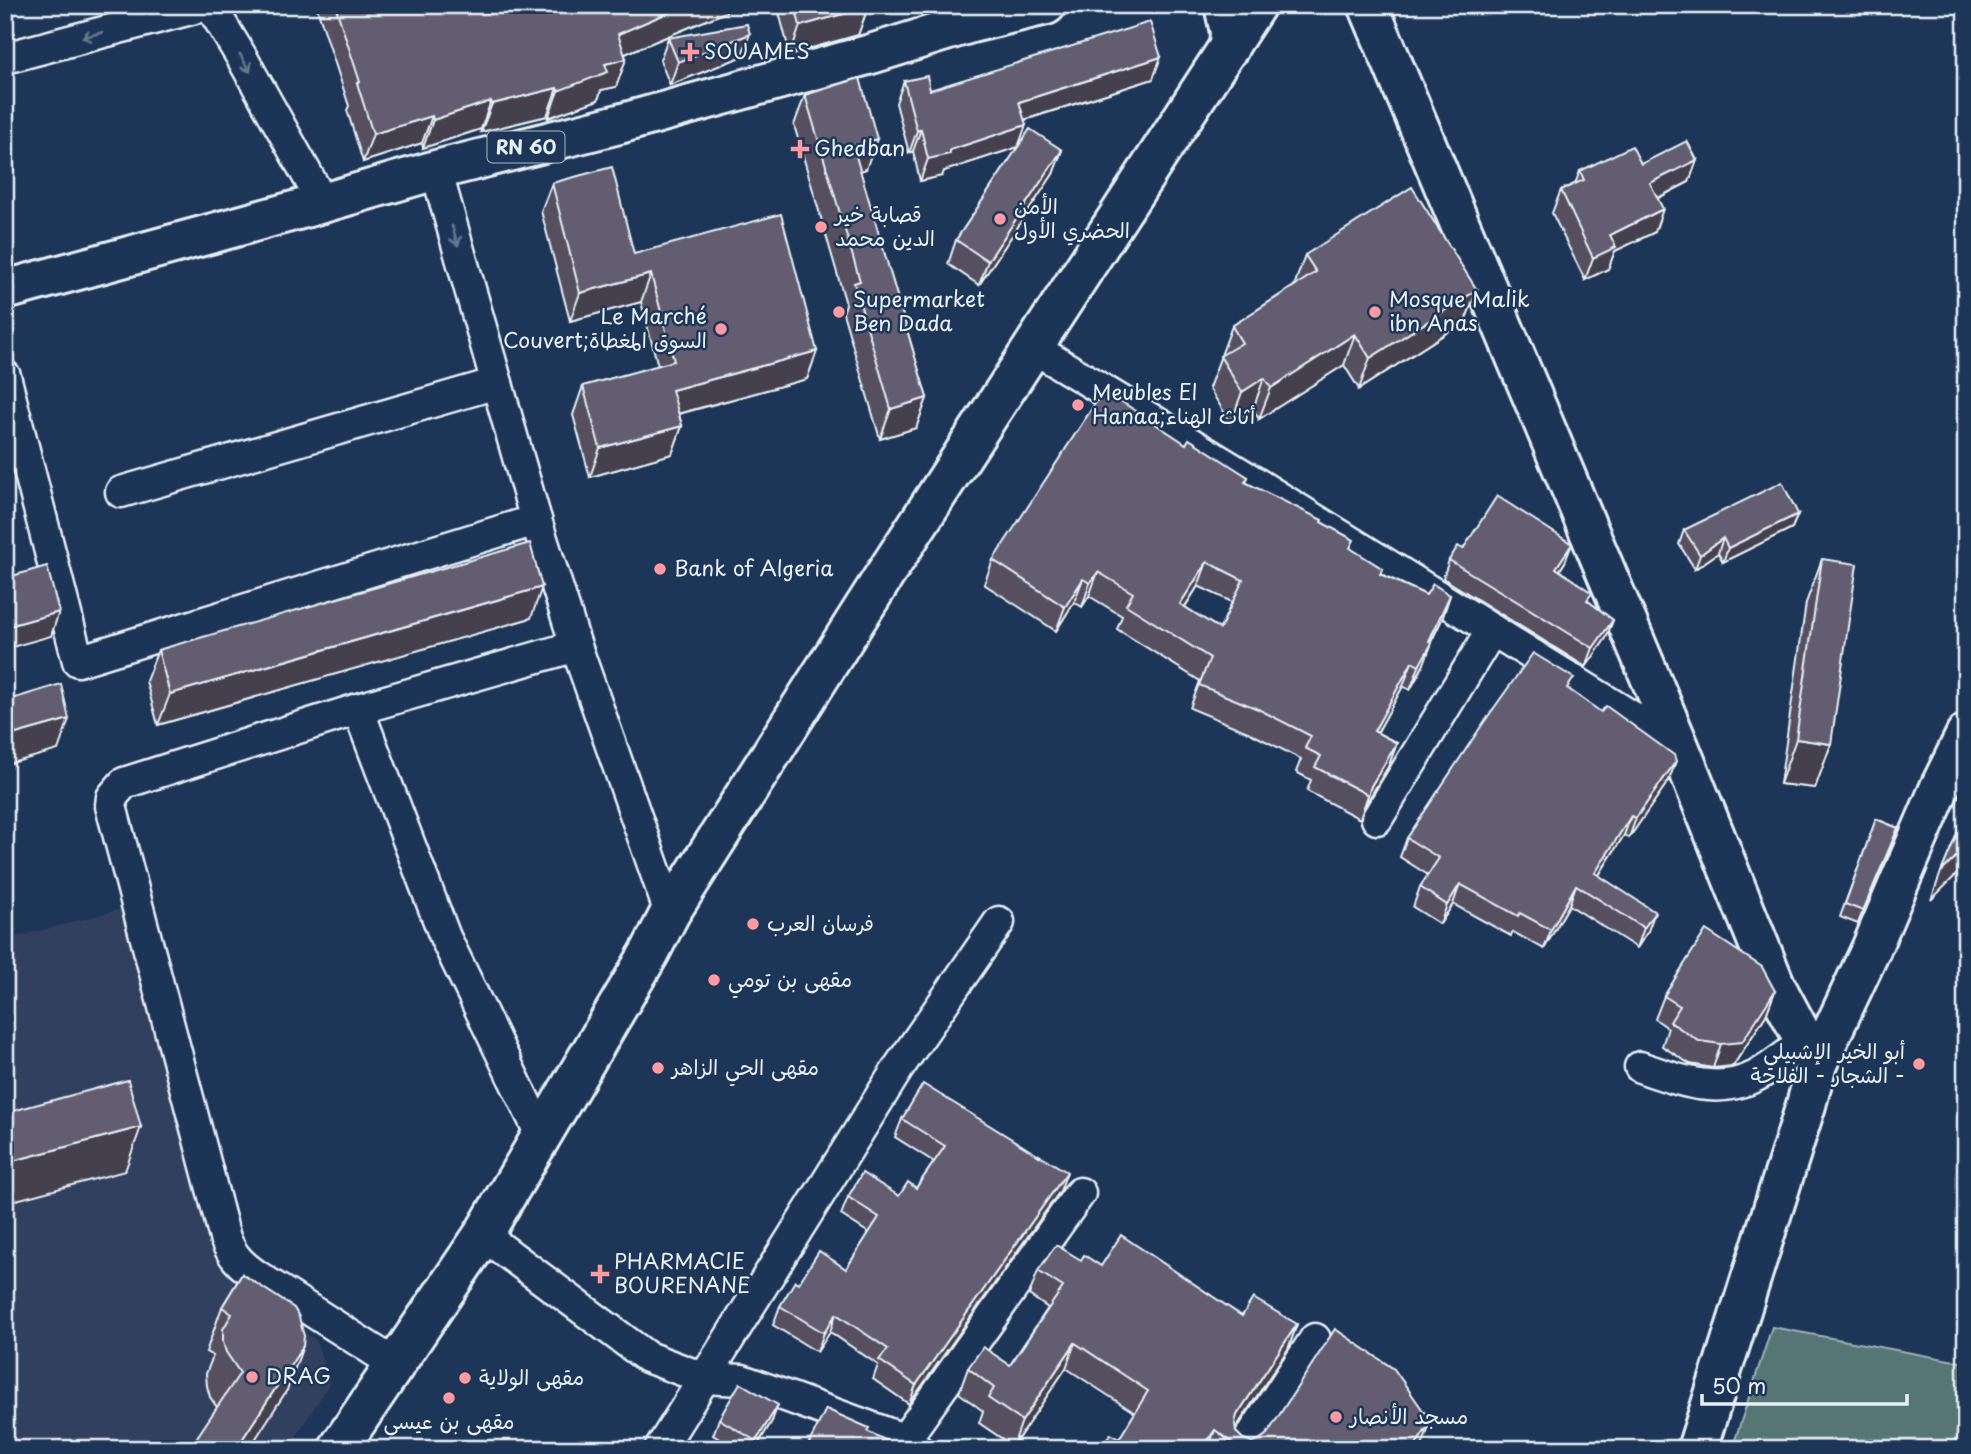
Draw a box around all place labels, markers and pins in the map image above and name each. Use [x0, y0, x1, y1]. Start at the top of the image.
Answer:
place label: SOUAMES [704, 34, 810, 66]
marker: SOUAMES [682, 44, 698, 60]
place label: Ghedban [814, 131, 905, 163]
marker: Ghedban [792, 141, 808, 157]
place label: الأمن الحضري الأول [1014, 189, 1130, 246]
place label: قصابة خير الدين محمد [833, 197, 935, 253]
marker: الأمن الحضري الأول [992, 211, 1008, 227]
marker: قصابة خير الدين محمد [813, 219, 829, 235]
place label: Supermarket Ben Dada [853, 282, 985, 338]
place label: Mosque Malik ibn Anas [1389, 282, 1530, 338]
place label: Le Marché Couvert;السوق المغطاة [503, 299, 707, 355]
marker: Supermarket Ben Dada [831, 304, 847, 320]
marker: Mosque Malik ibn Anas [1367, 304, 1383, 320]
marker: Le Marché Couvert;السوق المغطاة [713, 321, 729, 337]
place label: Meubles El Hanaa;أثاث الهناء [1092, 375, 1255, 431]
marker: Meubles El Hanaa;أثاث الهناء [1070, 397, 1086, 413]
place label: Bank of Algeria [674, 551, 834, 583]
marker: Bank of Algeria [652, 561, 668, 577]
place label: فرسان العرب [767, 906, 874, 938]
marker: فرسان العرب [745, 916, 761, 932]
place label: مقهى بن تومي [728, 962, 852, 999]
marker: مقهى بن تومي [706, 972, 722, 988]
place label: أبو الخير الإشبيلي الشجار - الفلاحة - [1751, 1034, 1905, 1090]
place label: مقهى الحي الزاهر [670, 1050, 819, 1087]
marker: أبو الخير الإشبيلي الشجار - الفلاحة - [1911, 1056, 1927, 1072]
marker: مقهى الحي الزاهر [650, 1060, 666, 1076]
place label: PHARMACIE BOURENANE [614, 1244, 751, 1300]
marker: PHARMACIE BOURENANE [592, 1266, 608, 1282]
place label: DRAG [266, 1359, 331, 1391]
place label: مقهى الولاية [479, 1360, 584, 1392]
marker: DRAG [244, 1369, 260, 1385]
marker: مقهى الولاية [457, 1370, 473, 1386]
marker: مقهى بن عيسى [441, 1390, 457, 1406]
place label: مسجد الأنصار [1348, 1399, 1468, 1431]
place label: مقهى بن عيسى [383, 1404, 515, 1436]
marker: مسجد الأنصار [1328, 1409, 1344, 1425]

